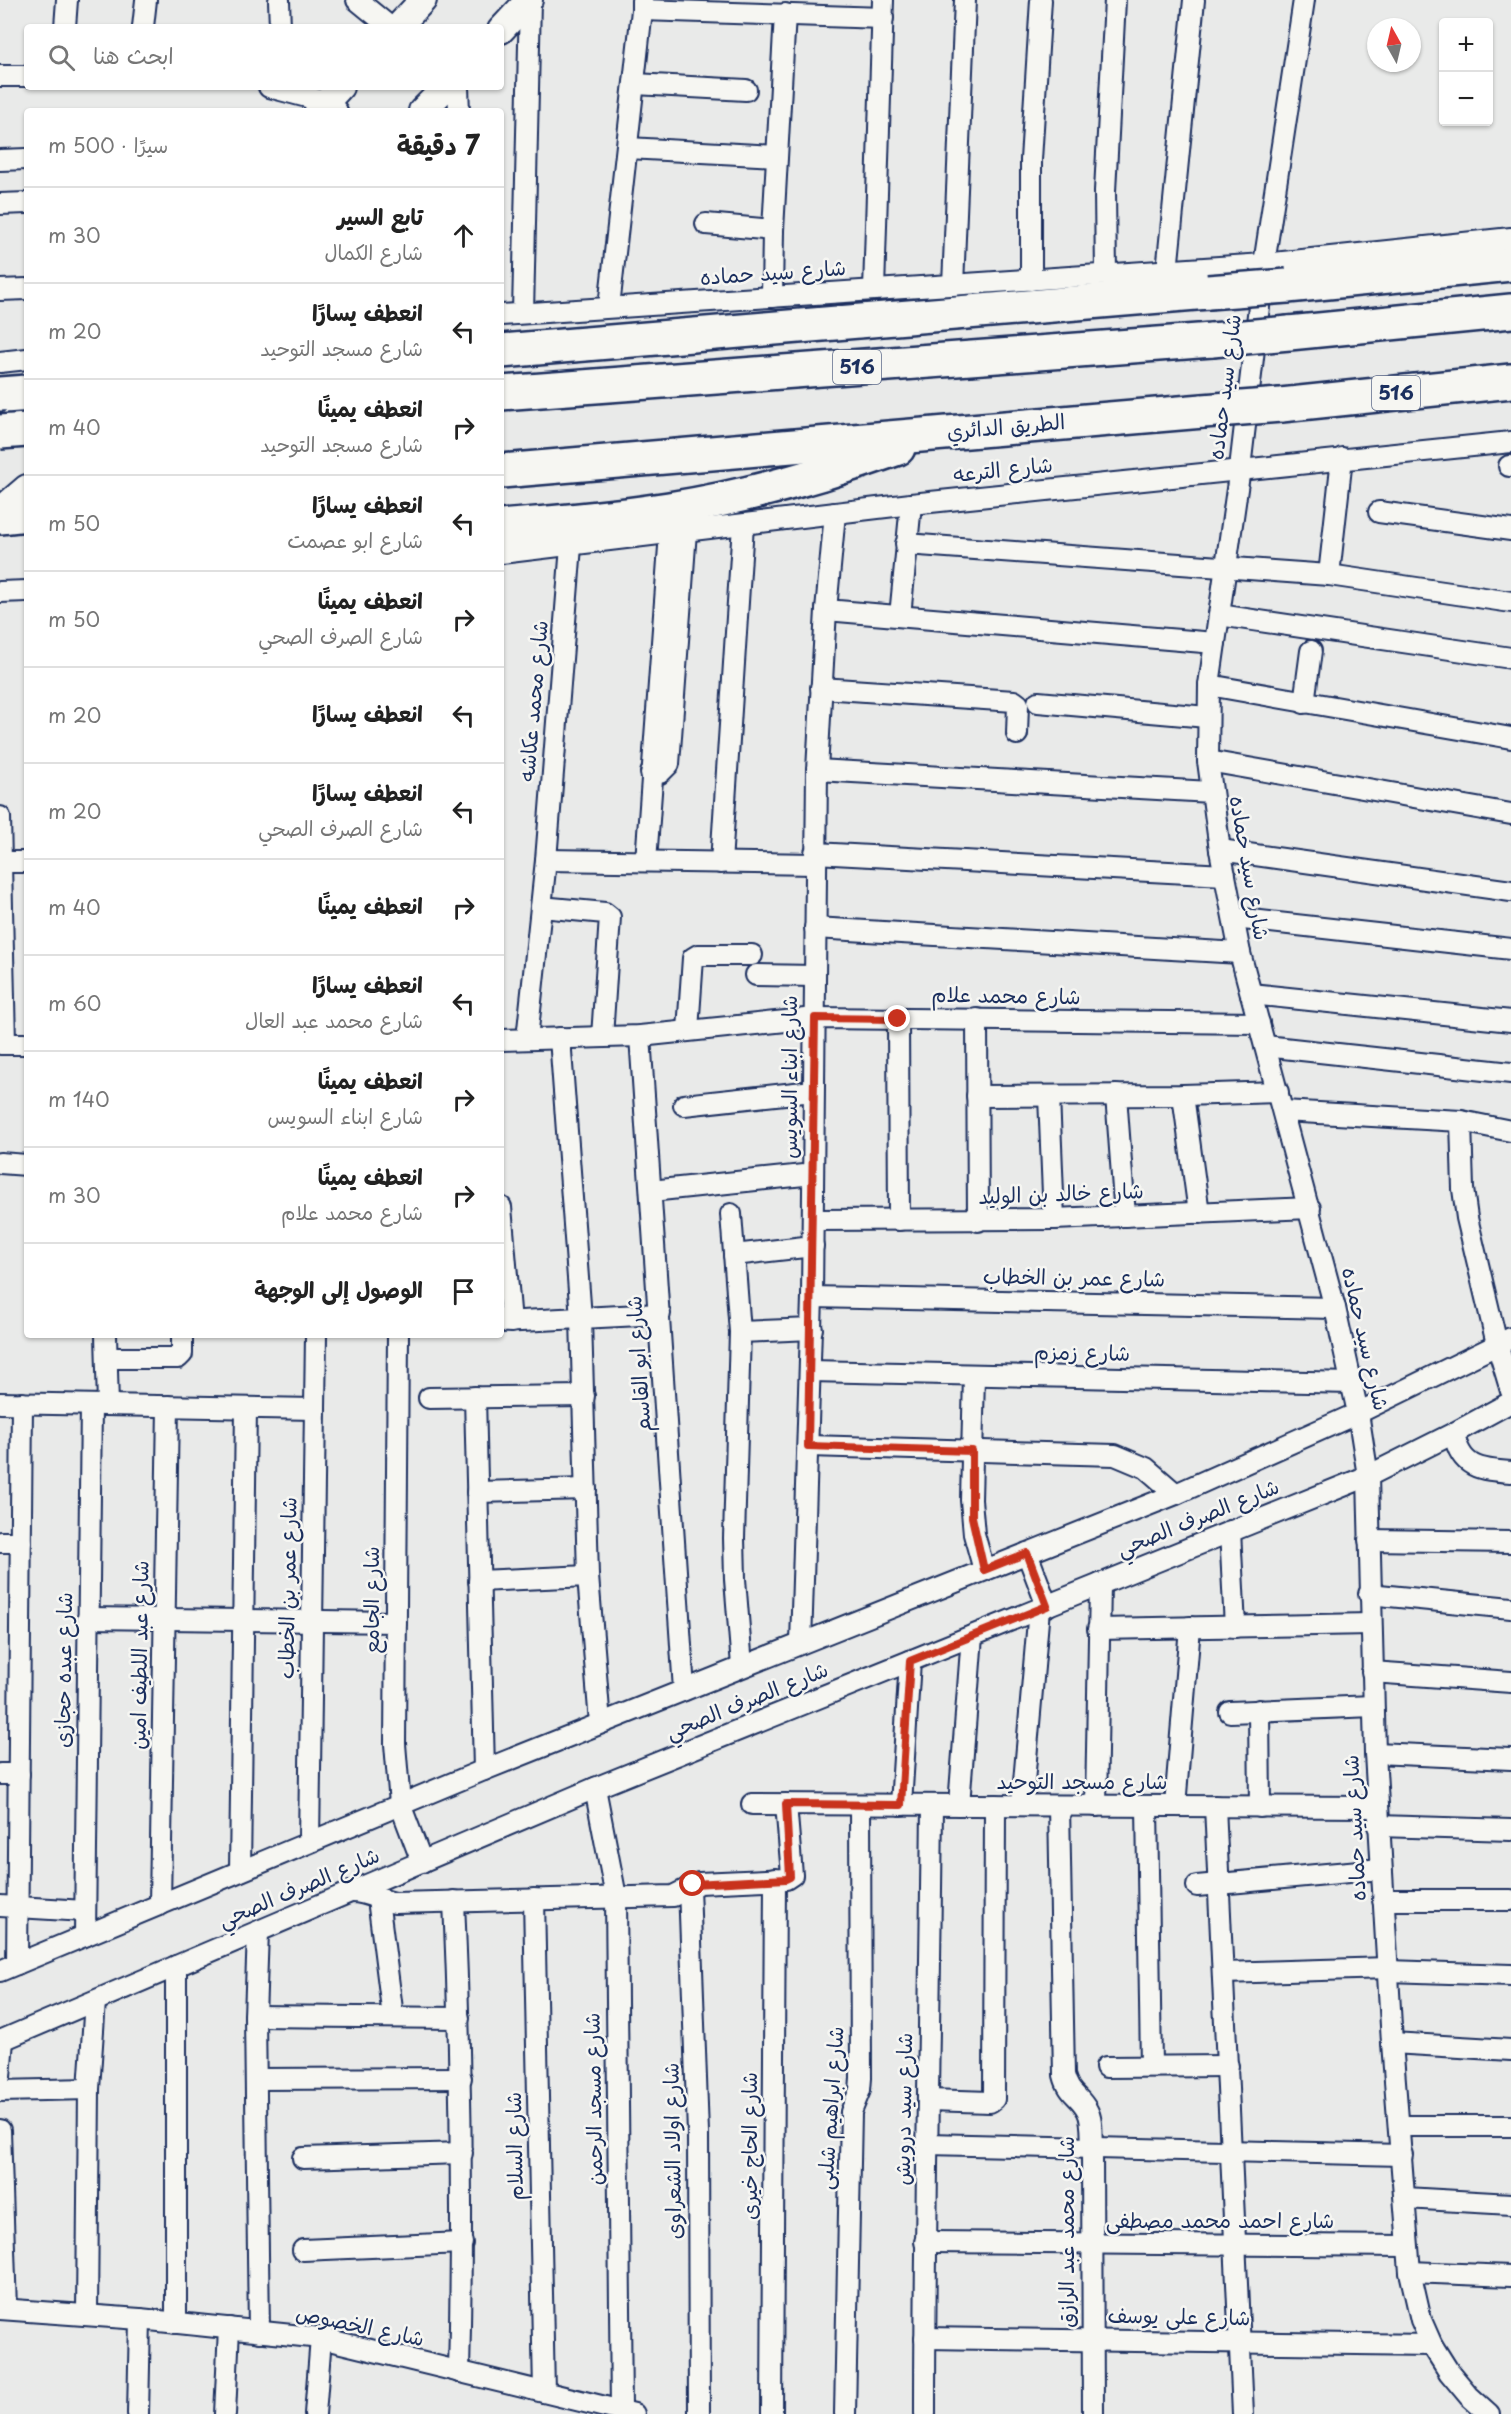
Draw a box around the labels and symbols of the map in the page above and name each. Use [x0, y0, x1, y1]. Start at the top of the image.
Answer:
north arrow [1367, 18, 1421, 72]
street label: شارع سيد حماده [699, 250, 847, 293]
street label: شارع سيد حماده [1198, 312, 1249, 461]
road number: 516 [833, 350, 881, 384]
road number: 516 [1372, 376, 1420, 410]
street label: الطريق الدائري [945, 404, 1066, 447]
street label: شارع الترعه [951, 447, 1054, 490]
street label: شارع محمد عكاشه [509, 619, 556, 783]
street label: شارع سيد حماده [1222, 793, 1279, 943]
street label: شارع محمد علام [931, 977, 1081, 1013]
street label: شارع ابناء السويس [772, 995, 805, 1159]
route end [884, 1005, 910, 1031]
street label: شارع خالد بن الوليد [978, 1173, 1144, 1212]
street label: شارع عمر بن الخطاب [983, 1258, 1165, 1295]
street label: شارع سيد حماده [1334, 1264, 1399, 1414]
street label: شارع ابو القاسم [616, 1295, 660, 1434]
street label: شارع زمزم [1033, 1334, 1131, 1370]
street label: شارع الصرف الصحي [1111, 1469, 1285, 1568]
street label: شارع عمر بن الخطاب [268, 1497, 305, 1679]
street label: شارع الجامع [354, 1546, 387, 1654]
street label: شارع عبد اللطيف امين [120, 1560, 157, 1750]
street label: شارع عبده حجازى [45, 1592, 80, 1748]
street label: شارع الصرف الصحي [660, 1652, 834, 1751]
street label: شارع سيد حماده [1333, 1754, 1374, 1902]
street label: شارع مسجد التوحيد [997, 1764, 1167, 1797]
street label: شارع الصرف الصحي [212, 1838, 386, 1939]
route start [679, 1870, 705, 1896]
street label: شارع مسجد الرحمن [574, 2012, 611, 2186]
street label: شارع ابراهيم شلبى [807, 2025, 853, 2191]
street label: شارع سيد درويش [885, 2032, 920, 2186]
street label: شارع اولاد الشعراوى [653, 2062, 690, 2240]
street label: شارع الحاج خيرى [732, 2072, 765, 2220]
street label: شارع السلام [496, 2091, 532, 2201]
street label: شارع محمد عبد الرازق [1049, 2136, 1082, 2328]
street label: شارع احمد محمد مصطفى [1106, 2203, 1334, 2236]
street label: شارع الخصوص [293, 2295, 428, 2354]
street label: شارع على يوسف [1107, 2298, 1251, 2333]

